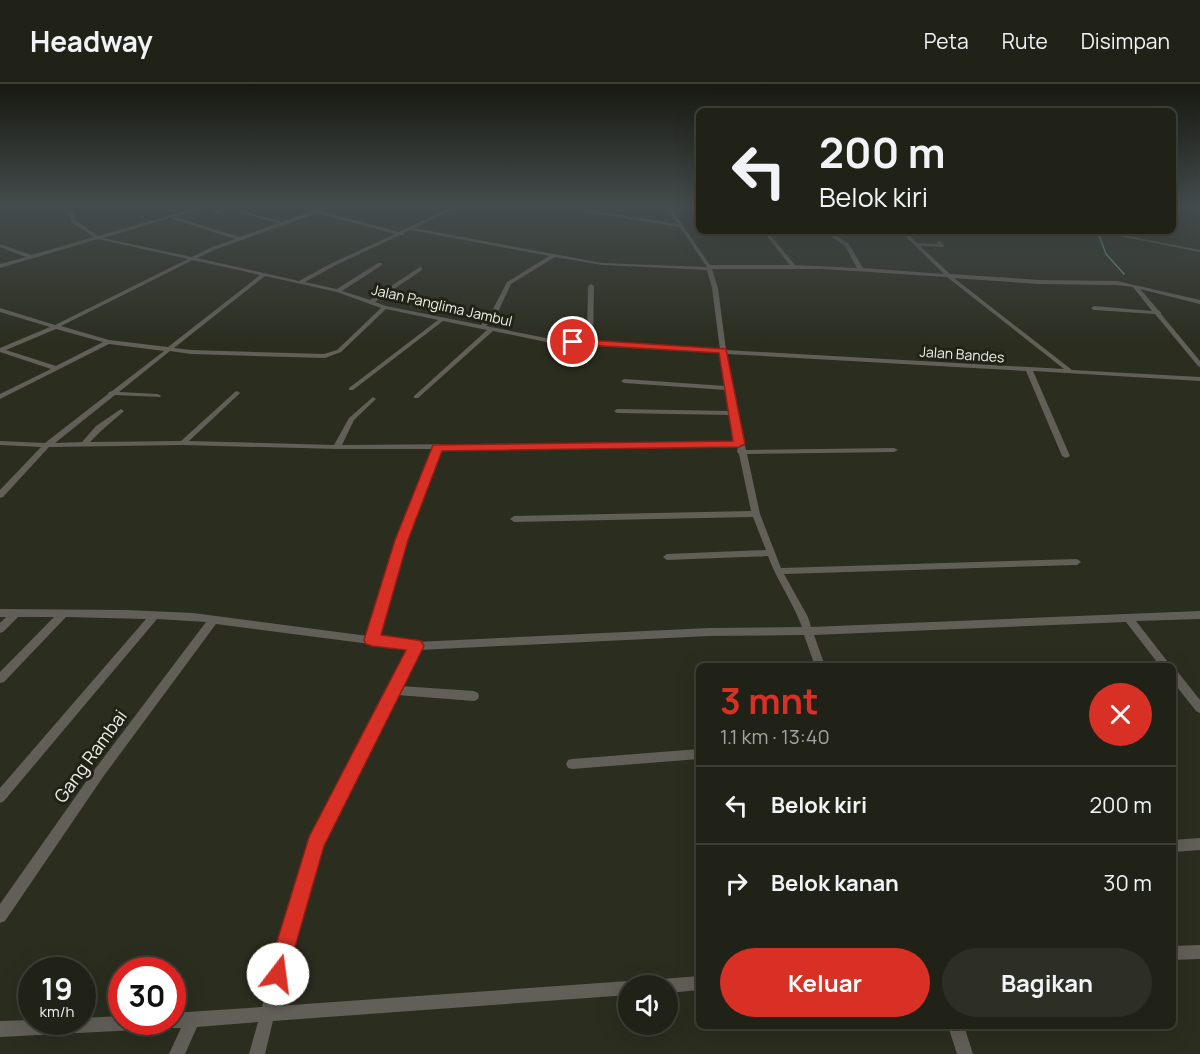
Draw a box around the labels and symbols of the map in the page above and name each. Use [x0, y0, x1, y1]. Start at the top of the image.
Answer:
street label: Jalan Panglima Jambul [370, 280, 514, 330]
pin [547, 316, 598, 367]
street label: Jalan Bandes [919, 342, 1005, 366]
street label: Gang Rambai [48, 705, 132, 807]
position arrow [246, 942, 310, 1006]
speed limit sign: 30 [108, 957, 186, 1035]

